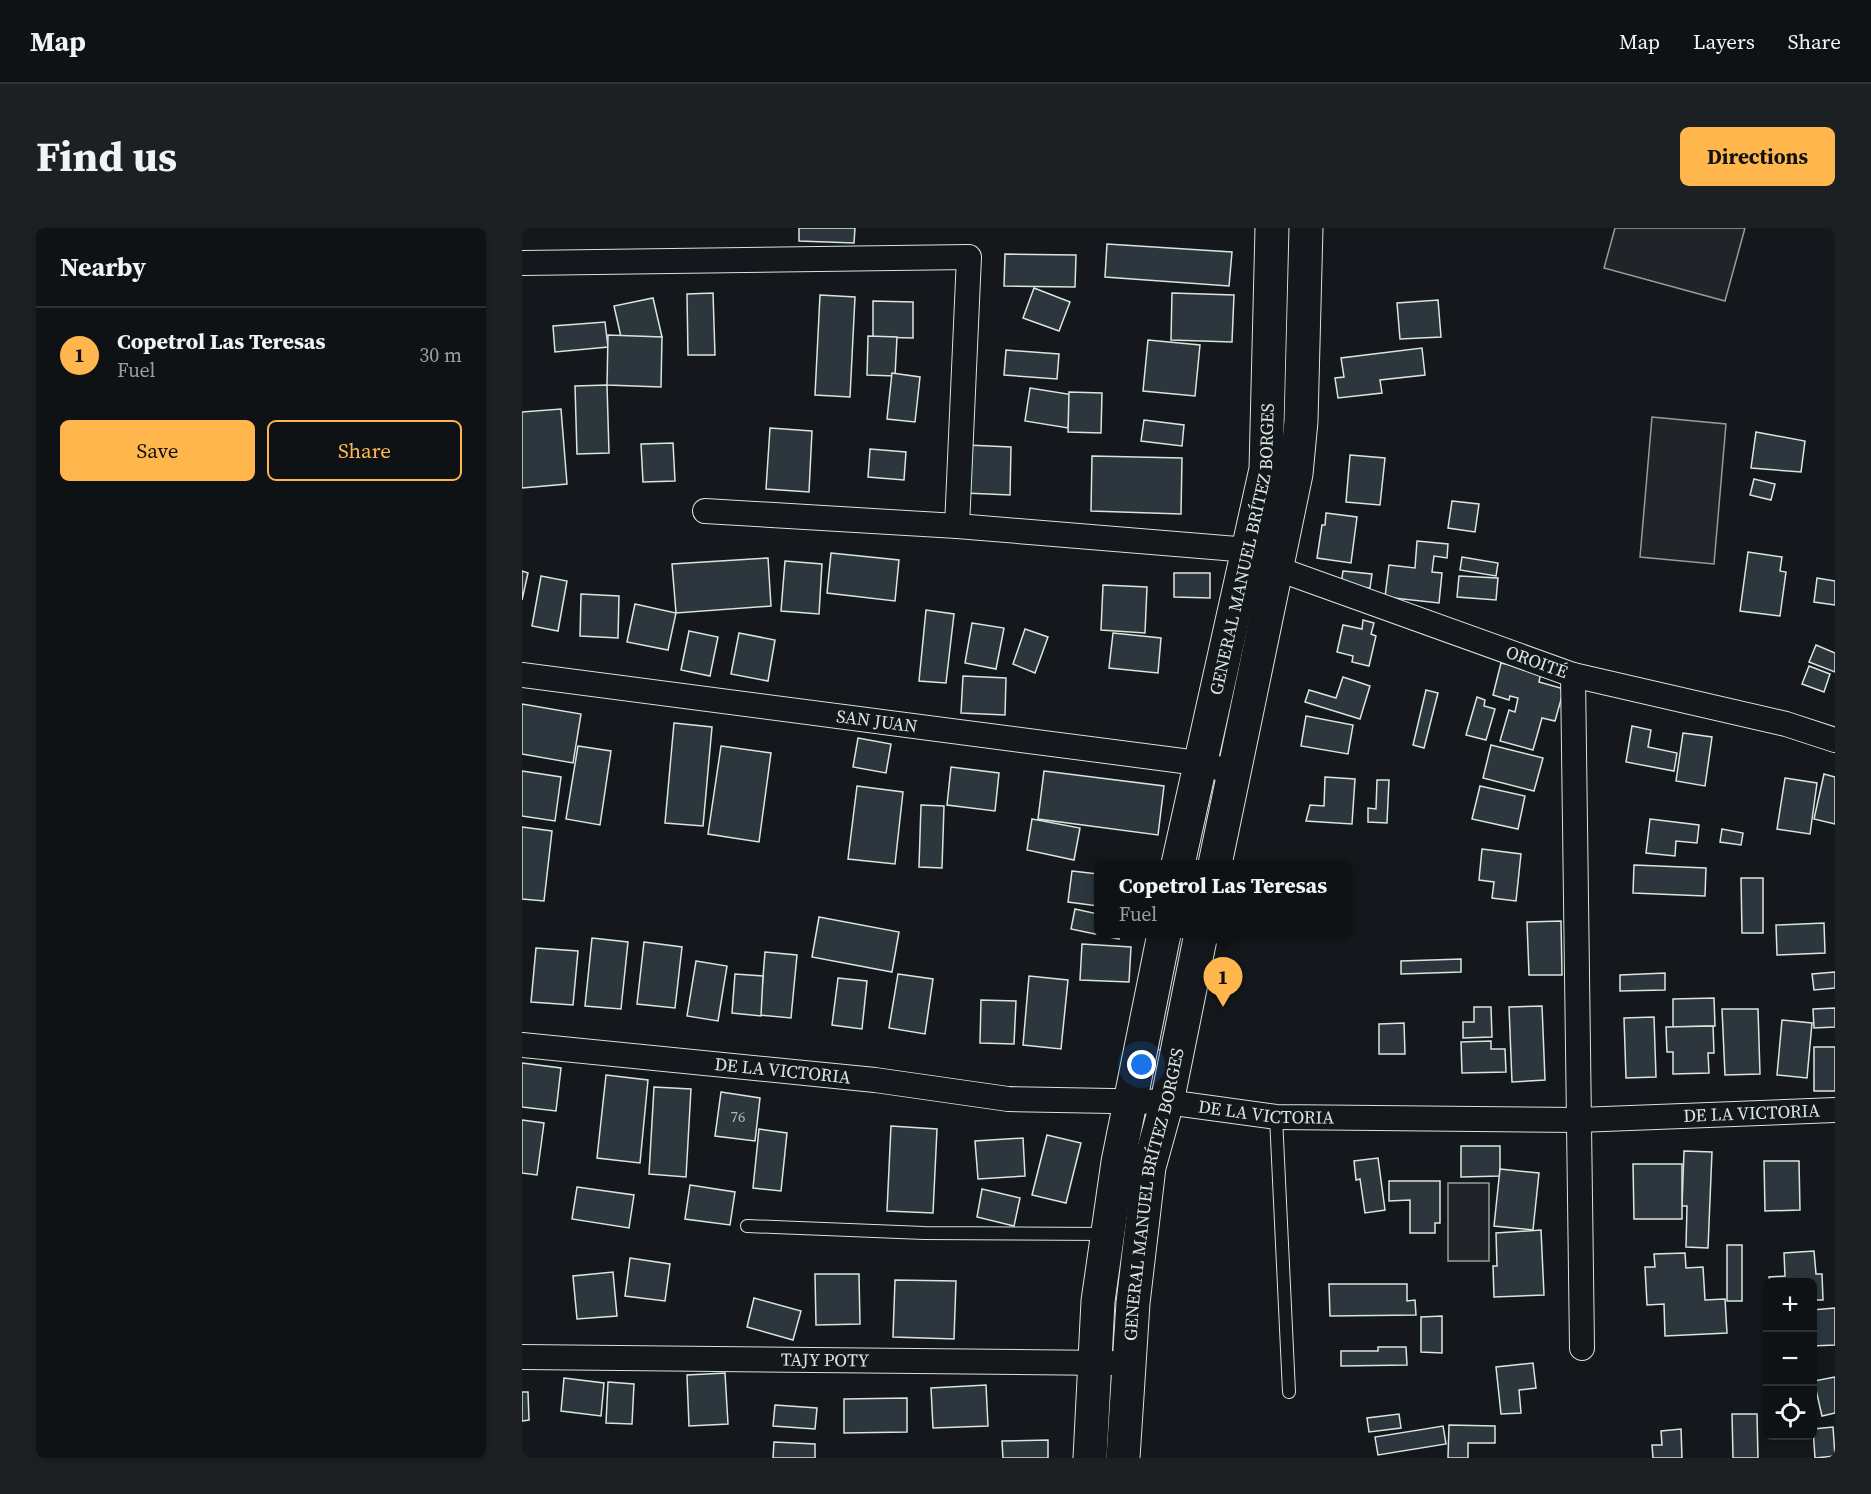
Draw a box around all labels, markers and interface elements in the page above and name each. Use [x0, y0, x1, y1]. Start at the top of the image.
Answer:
text: Map [30, 22, 86, 60]
text: Map [1619, 27, 1660, 56]
text: Layers [1693, 27, 1755, 56]
text: Share [1788, 27, 1841, 56]
text: Find us [36, 127, 177, 185]
button: Directions [1680, 127, 1835, 186]
text: Nearby [60, 249, 146, 285]
text: Copetrol Las Teresas [117, 326, 325, 356]
text: 1 [74, 341, 85, 369]
text: 30 m [419, 341, 462, 369]
text: Fuel [117, 356, 156, 384]
street label: GENERAL MANUEL BRÍTEZ BORGES [1203, 403, 1280, 697]
button: Save [60, 420, 255, 481]
button: Share [267, 420, 462, 481]
street label: OROITÉ [1502, 639, 1572, 684]
street label: SAN JUAN [835, 703, 919, 738]
popup [1094, 860, 1352, 938]
text: Copetrol Las Teresas [1119, 870, 1327, 900]
text: Fuel [1119, 900, 1157, 928]
pin: 1 [1204, 958, 1242, 1007]
street label: GENERAL MANUEL BRÍTEZ BORGES [1118, 1046, 1190, 1342]
your location [1127, 1050, 1156, 1079]
street label: DE LA VICTORIA [713, 1051, 852, 1090]
street label: DE LA VICTORIA [1197, 1093, 1334, 1130]
street label: DE LA VICTORIA [1683, 1098, 1821, 1128]
house number: 76 [730, 1106, 746, 1127]
map controls [1763, 1278, 1817, 1440]
button: + [1763, 1278, 1817, 1332]
button: − [1763, 1332, 1817, 1386]
street label: TAJY POTY [781, 1347, 870, 1373]
button: locate [1763, 1386, 1817, 1440]

